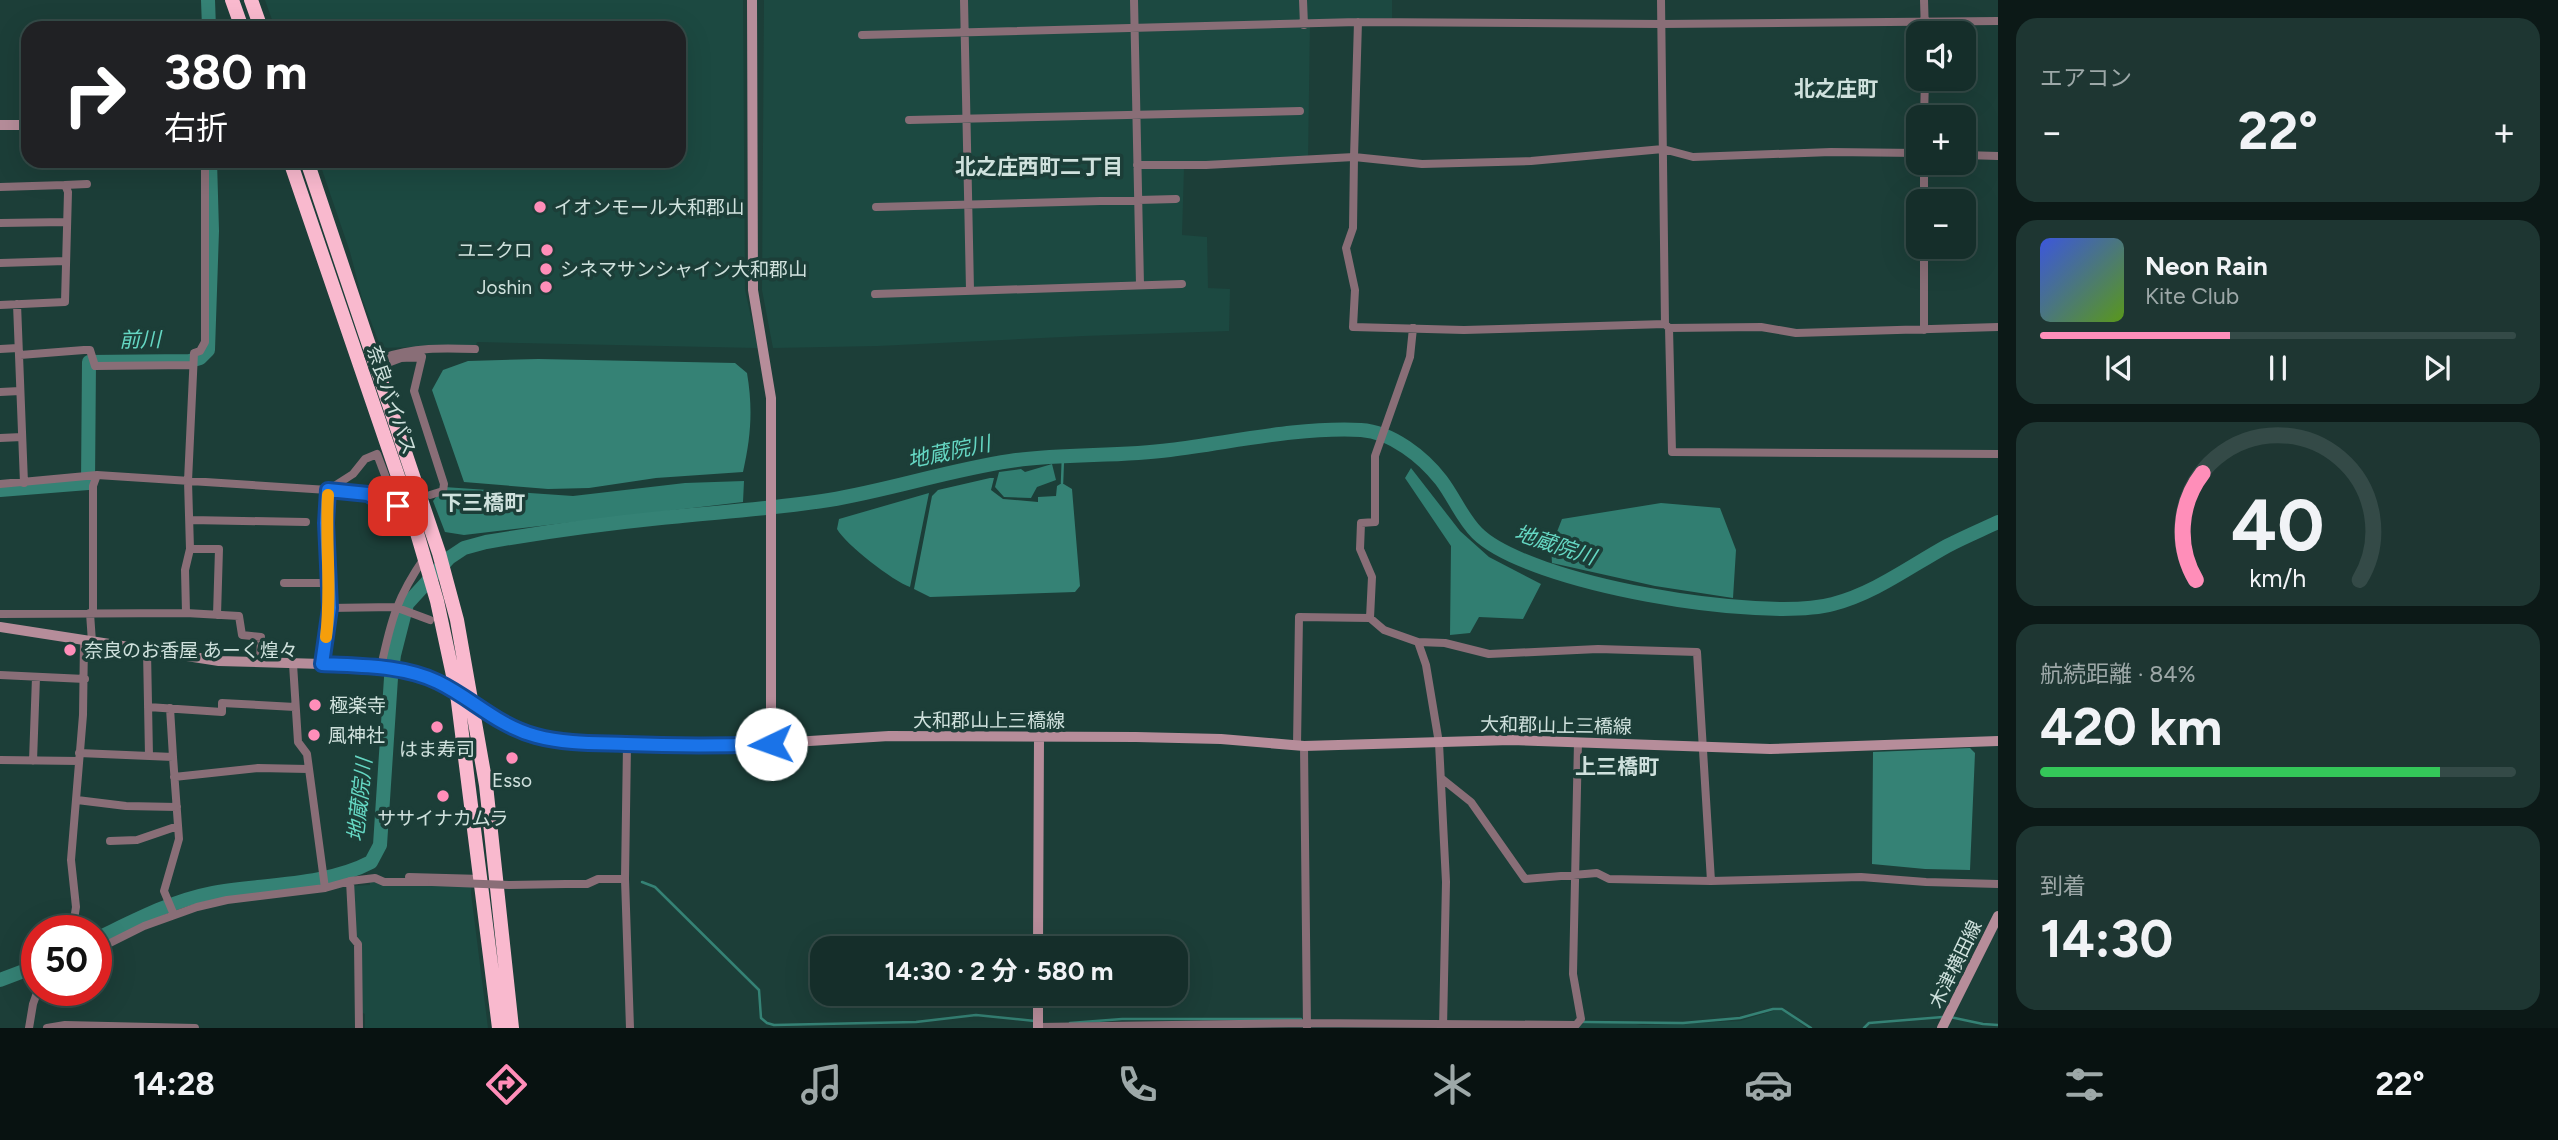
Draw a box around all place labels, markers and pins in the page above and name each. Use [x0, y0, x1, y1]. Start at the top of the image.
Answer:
place label: イオンモール大和郡山 [554, 196, 744, 219]
marker: イオンモール大和郡山 [532, 199, 548, 215]
place label: ユニクロ [457, 239, 533, 262]
marker: ユニクロ [539, 242, 555, 258]
place label: シネマサンシャイン大和郡山 [560, 258, 807, 281]
marker: シネマサンシャイン大和郡山 [538, 261, 554, 277]
place label: Joshin [477, 276, 532, 299]
marker: Joshin [538, 279, 554, 295]
pin [368, 476, 428, 536]
place label: 奈良のお香屋 あーく煌々 [84, 639, 298, 662]
marker: 奈良のお香屋 あーく煌々 [62, 642, 78, 658]
place label: 極楽寺 [329, 694, 386, 717]
marker: 極楽寺 [307, 697, 323, 713]
marker: はま寿司 [429, 719, 445, 735]
place label: 風神社 [328, 724, 385, 747]
marker: 風神社 [306, 727, 322, 743]
place label: はま寿司 [399, 738, 475, 761]
marker: Esso [504, 750, 520, 766]
place label: Esso [492, 769, 532, 792]
marker: ササイナカムラ [435, 788, 451, 804]
place label: ササイナカムラ [377, 807, 509, 830]

